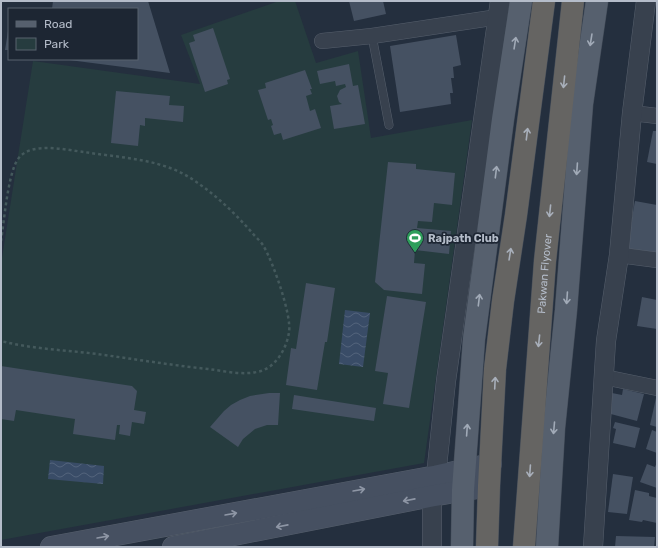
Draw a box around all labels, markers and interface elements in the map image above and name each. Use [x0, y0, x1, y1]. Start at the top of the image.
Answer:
legend [8, 8, 138, 60]
text: Road [44, 17, 72, 31]
one-way arrow [587, 33, 595, 46]
text: Park [44, 37, 70, 51]
one-way arrow [511, 37, 519, 50]
one-way arrow [560, 75, 568, 88]
one-way arrow [523, 128, 530, 141]
one-way arrow [573, 162, 580, 175]
one-way arrow [493, 166, 500, 179]
one-way arrow [547, 204, 554, 217]
sports icon: Rajpath Club [405, 228, 425, 253]
place label: Rajpath Club [428, 232, 499, 245]
street label: Pakwan Flyover [535, 232, 555, 314]
one-way arrow [506, 248, 514, 261]
one-way arrow [564, 291, 571, 304]
one-way arrow [475, 294, 483, 307]
one-way arrow [536, 334, 543, 347]
one-way arrow [491, 377, 498, 390]
one-way arrow [551, 421, 558, 434]
one-way arrow [463, 424, 471, 437]
one-way arrow [526, 464, 533, 477]
one-way arrow [352, 486, 365, 494]
one-way arrow [403, 497, 416, 505]
one-way arrow [224, 510, 237, 518]
one-way arrow [276, 522, 289, 530]
one-way arrow [96, 533, 109, 541]

